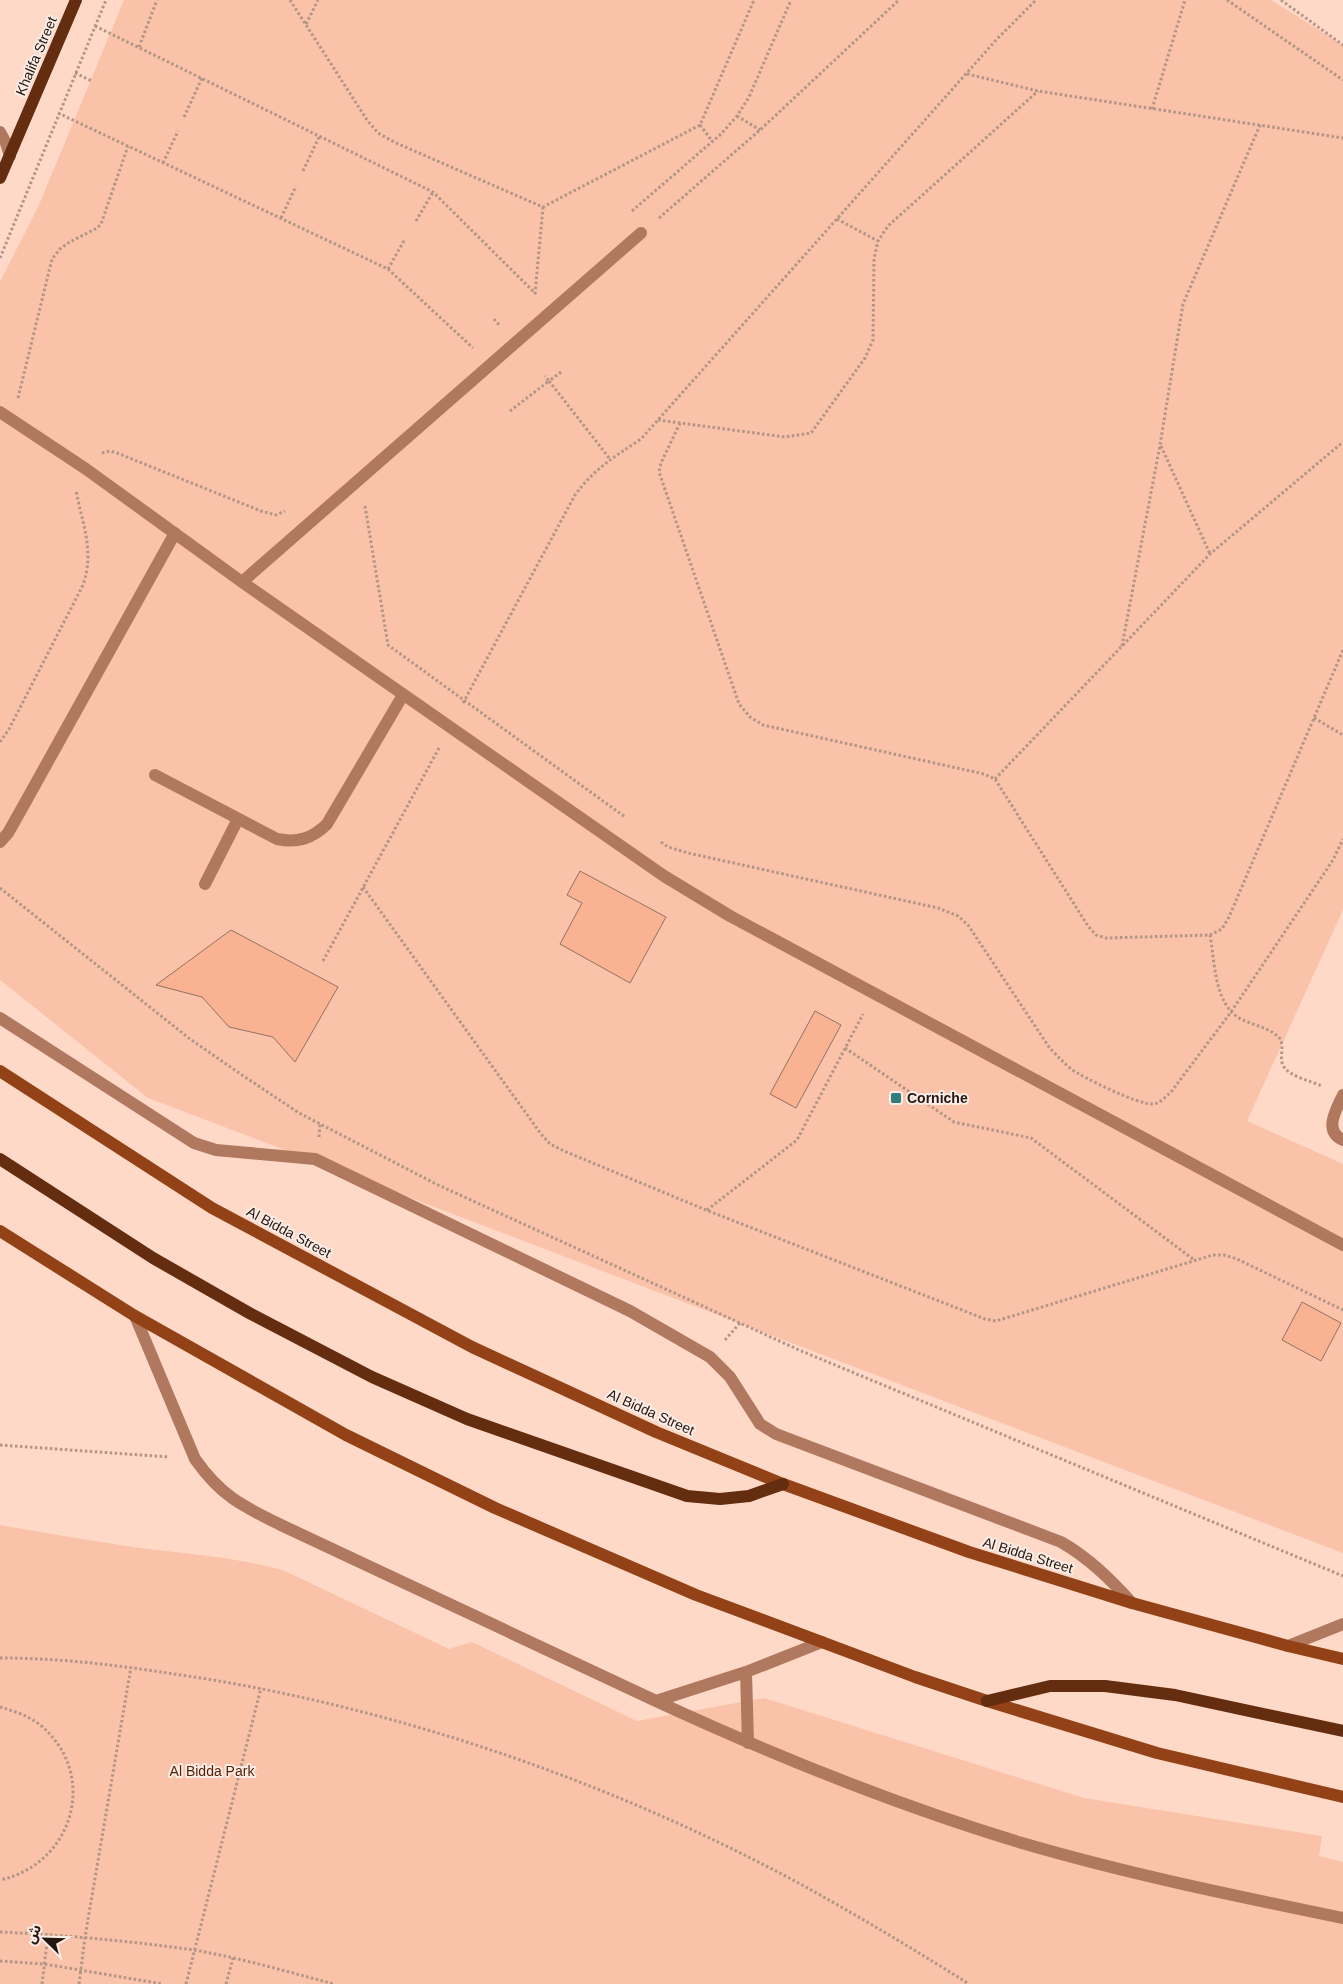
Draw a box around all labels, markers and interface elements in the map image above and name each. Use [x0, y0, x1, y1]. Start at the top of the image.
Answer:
street label: Khalifa Street [12, 14, 60, 98]
place label: Corniche [907, 1090, 968, 1106]
marker: Corniche [889, 1091, 903, 1105]
street label: Al Bidda Street [244, 1203, 334, 1261]
street label: Al Bidda Street [605, 1386, 697, 1438]
street label: Al Bidda Street [981, 1534, 1075, 1576]
park label: Al Bidda Park [170, 1763, 255, 1779]
north arrow [20, 1914, 70, 1964]
text: ش [22, 1922, 44, 1946]

